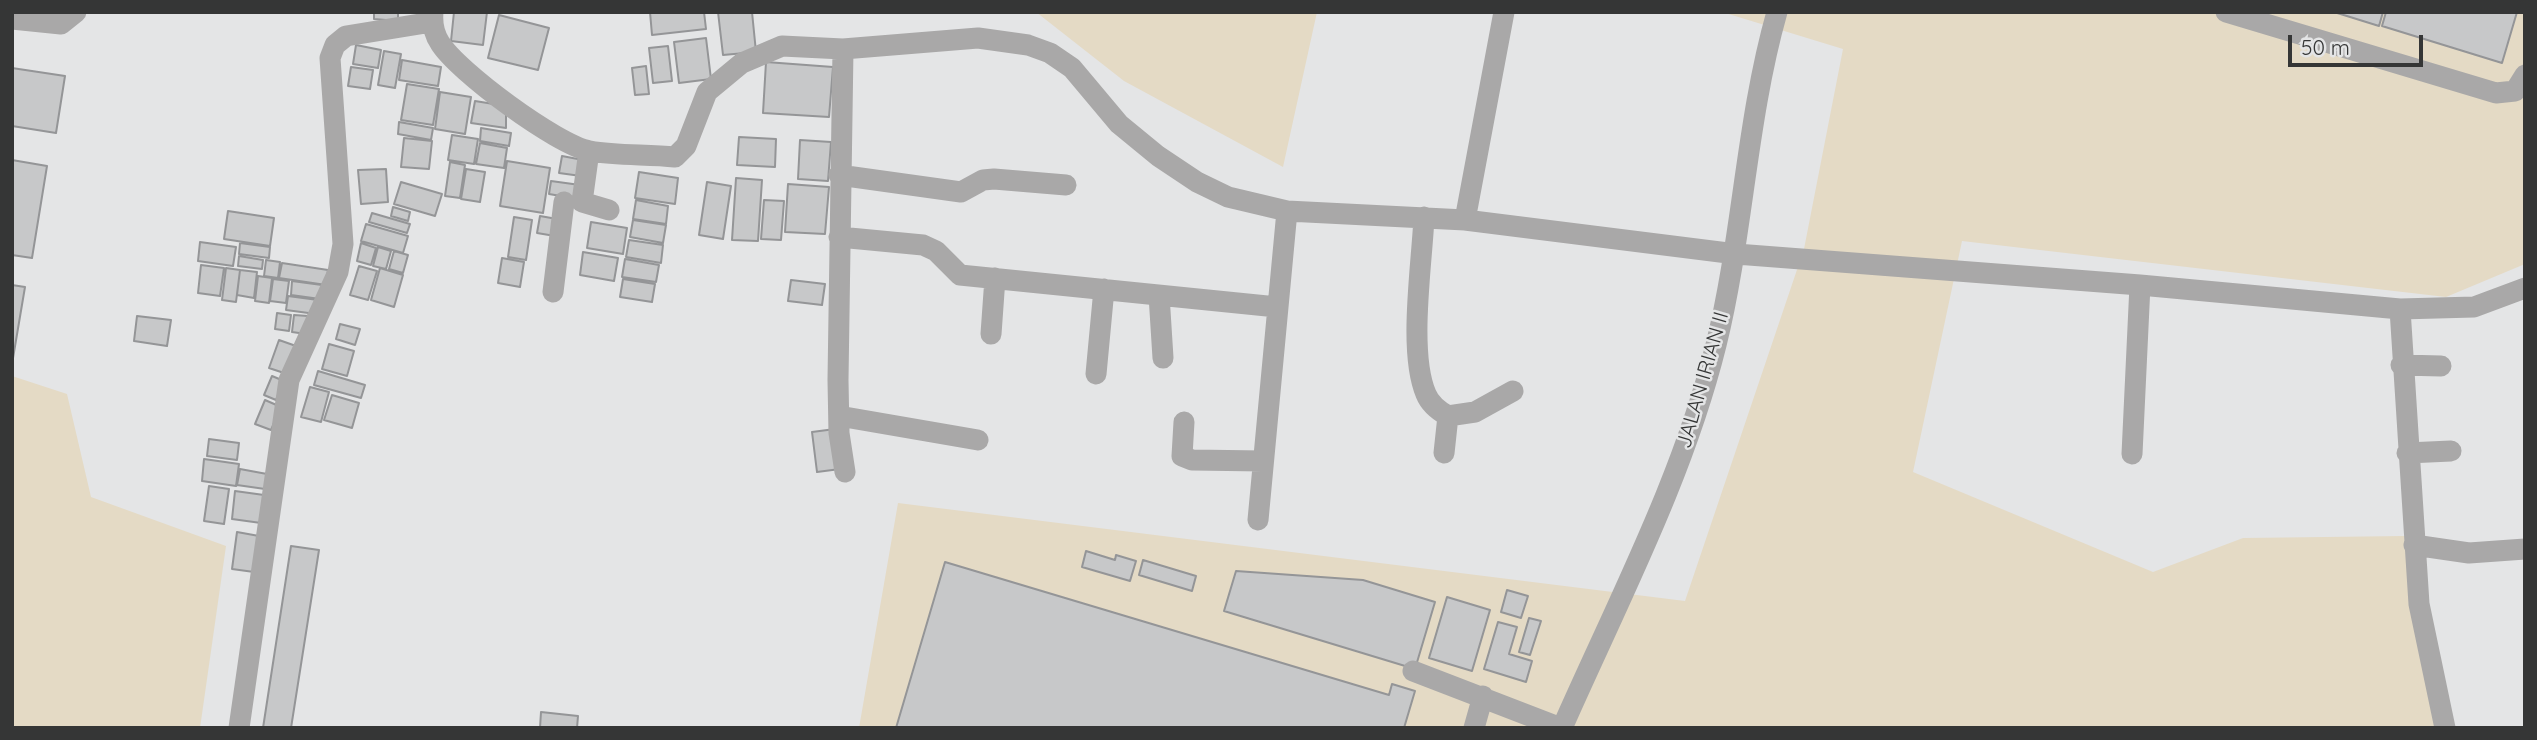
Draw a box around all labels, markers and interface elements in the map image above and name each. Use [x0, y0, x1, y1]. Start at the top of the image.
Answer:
scale bar [2292, 21, 2427, 65]
text: 50 m [2301, 34, 2350, 60]
street label: JALAN IRIAN II [1671, 309, 1735, 451]

